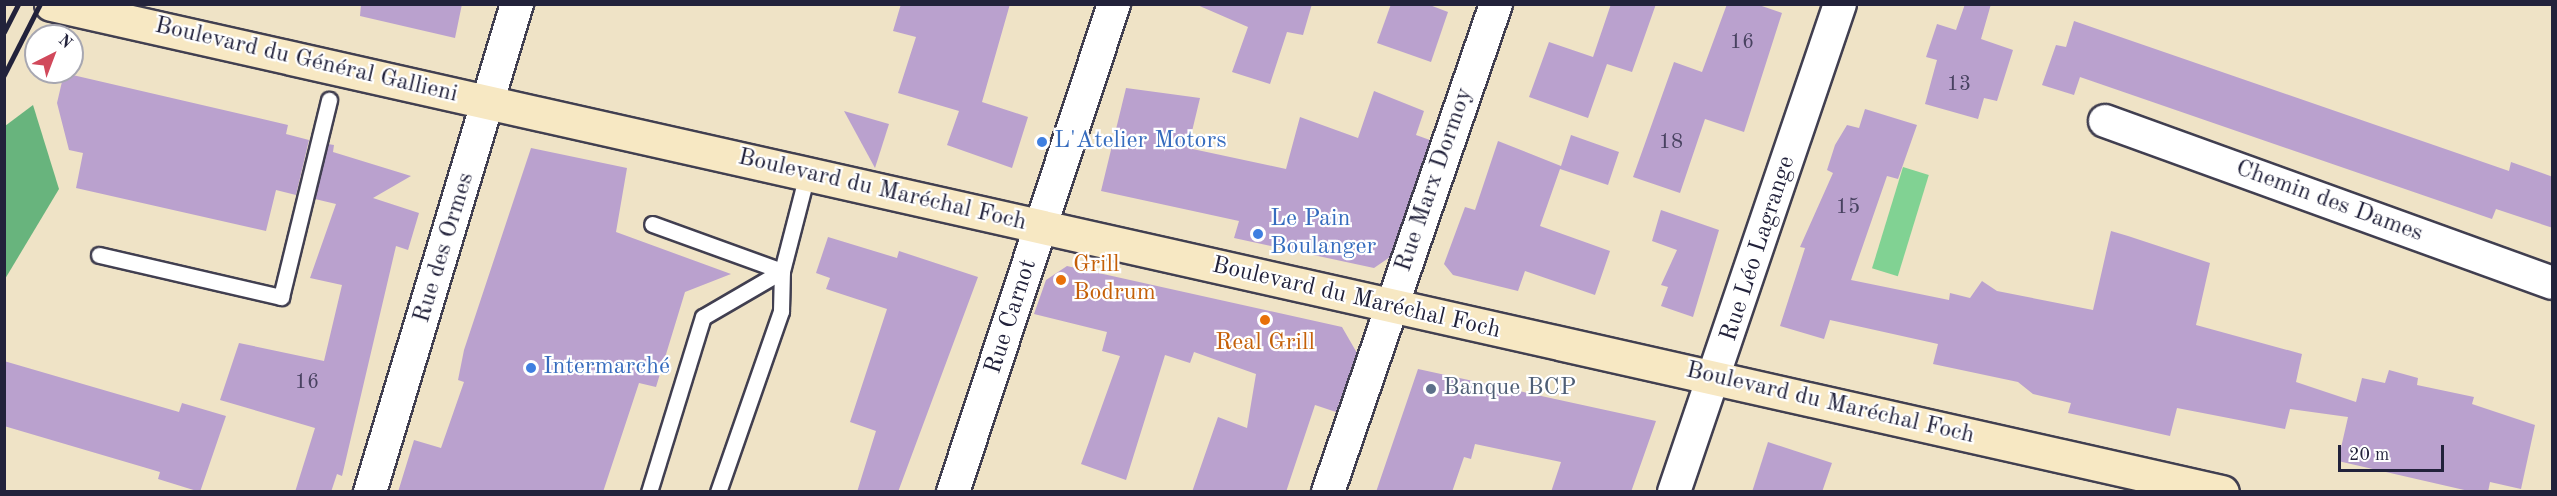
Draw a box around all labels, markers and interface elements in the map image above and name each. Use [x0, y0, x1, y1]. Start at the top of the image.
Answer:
street label: Boulevard du Général Gallieni [152, 12, 460, 110]
north arrow [24, 24, 84, 84]
house number: 16 [1730, 30, 1754, 56]
text: N [55, 32, 75, 52]
house number: 13 [1947, 72, 1971, 98]
street label: Rue Marx Dormoy [1390, 84, 1480, 276]
place label: L'Atelier Motors [1054, 128, 1227, 156]
house number: 18 [1659, 130, 1683, 156]
marker: L'Atelier Motors [1035, 135, 1049, 149]
street label: Boulevard du Maréchal Foch [735, 144, 1029, 238]
street label: Rue Léo Lagrange [1715, 153, 1803, 345]
street label: Chemin des Dames [2231, 155, 2427, 249]
street label: Rue des Ormes [408, 169, 482, 327]
house number: 15 [1836, 195, 1860, 221]
place label: Le Pain Boulanger [1270, 206, 1376, 262]
marker: Le Pain Boulanger [1251, 227, 1265, 241]
place label: Grill Bodrum [1073, 252, 1156, 308]
street label: Boulevard du Maréchal Foch [1209, 252, 1503, 346]
street label: Rue Carnot [980, 256, 1044, 378]
marker: Grill Bodrum [1054, 273, 1068, 287]
marker: Real Grill [1258, 313, 1272, 327]
place label: Real Grill [1215, 330, 1315, 358]
place label: Intermarché [543, 354, 670, 382]
street label: Boulevard du Maréchal Foch [1683, 357, 1977, 451]
marker: Intermarché [524, 361, 538, 375]
house number: 16 [295, 370, 319, 396]
place label: Banque BCP [1443, 375, 1576, 403]
marker: Banque BCP [1424, 382, 1438, 396]
scale bar [2341, 433, 2448, 471]
text: 20 m [2349, 446, 2389, 464]

